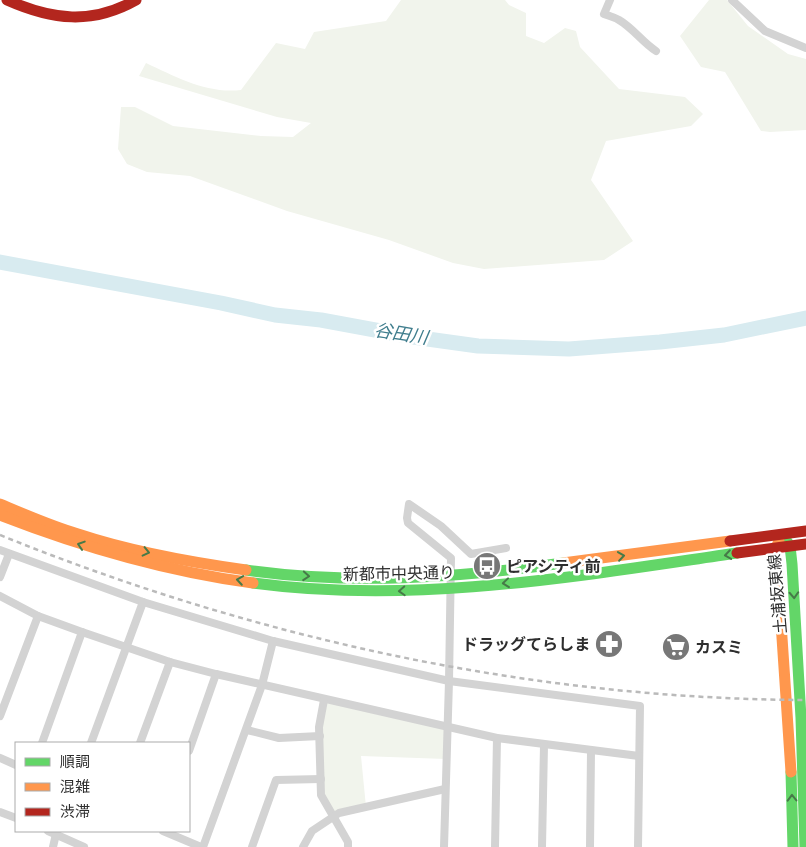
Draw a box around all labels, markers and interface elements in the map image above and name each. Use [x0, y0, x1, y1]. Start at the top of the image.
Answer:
water label: 谷田川 [373, 319, 431, 348]
one-way arrow [78, 541, 86, 551]
one-way arrow [141, 546, 150, 557]
one-way arrow [723, 549, 731, 560]
bus stop icon: ピアシティ前 [472, 551, 502, 581]
one-way arrow [616, 551, 625, 561]
street label: 土浦坂東線 [765, 553, 790, 635]
place label: ピアシティ前 [506, 557, 600, 576]
street label: 新都市中央通り [343, 563, 455, 584]
one-way arrow [303, 570, 311, 581]
one-way arrow [236, 576, 244, 586]
one-way arrow [502, 577, 510, 588]
one-way arrow [398, 585, 406, 596]
one-way arrow [788, 591, 799, 599]
pharmacy icon: ドラッグてらしま [594, 629, 624, 659]
supermarket icon: カスミ [661, 632, 691, 662]
place label: ドラッグてらしま [462, 635, 590, 654]
place label: カスミ [695, 638, 743, 657]
legend [15, 742, 190, 832]
text: 順調 [60, 753, 90, 770]
text: 混雑 [60, 778, 90, 795]
one-way arrow [787, 794, 798, 802]
text: 渋滞 [60, 803, 90, 820]

